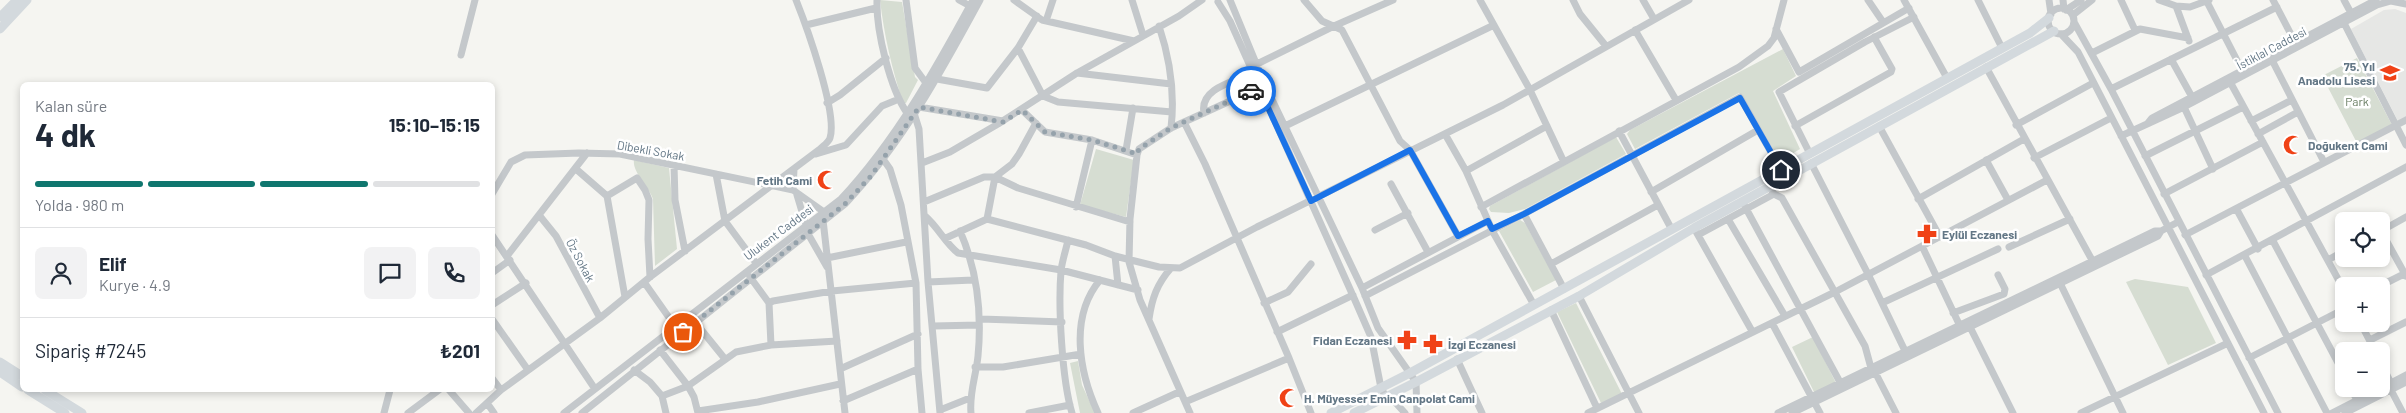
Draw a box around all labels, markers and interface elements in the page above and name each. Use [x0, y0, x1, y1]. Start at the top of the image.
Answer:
street label: İstiklal Caddesi [2234, 24, 2308, 72]
place label: 75. Yıl Anadolu Lisesi [2298, 59, 2375, 87]
school or university icon: 75. Yıl Anadolu Lisesi [2379, 62, 2401, 84]
courier [1226, 66, 1276, 116]
icon: car [1237, 77, 1265, 105]
park label: Park [2345, 94, 2369, 108]
text: Kalan süre [35, 96, 107, 115]
text: 15:10–15:15 [389, 113, 480, 136]
text: 4 dk [35, 115, 96, 153]
mosque icon: Doğukent Cami [2282, 134, 2304, 156]
street label: Dibekli Sokak [616, 137, 686, 163]
place label: Doğukent Cami [2308, 138, 2388, 152]
pin [1760, 149, 1802, 191]
icon: home [1767, 156, 1795, 184]
mosque icon: Fetih Cami [816, 169, 838, 191]
place label: Fetih Cami [757, 173, 812, 187]
text: Yolda · 980 m [35, 195, 124, 214]
street label: Ulukent Caddesi [740, 201, 816, 263]
map controls [2335, 212, 2390, 397]
button: locate [2335, 212, 2390, 267]
pharmacy icon: Eylül Eczanesi [1916, 223, 1938, 245]
place label: Eylül Eczanesi [1942, 227, 2017, 241]
street label: Öz Sokak [564, 236, 598, 284]
button: person [35, 247, 87, 299]
button: chat [364, 247, 416, 299]
button: phone [428, 247, 480, 299]
text: Elif [99, 252, 127, 275]
text: Kurye · 4.9 [99, 275, 171, 294]
button: + [2335, 277, 2390, 332]
pin [662, 311, 704, 353]
icon: bag [669, 318, 697, 346]
pharmacy icon: Fidan Eczanesi [1396, 329, 1418, 351]
place label: Fidan Eczanesi [1313, 333, 1392, 347]
pharmacy icon: İzgi Eczanesi [1422, 333, 1444, 355]
place label: İzgi Eczanesi [1448, 337, 1516, 351]
text: Sipariş #7245 [35, 339, 146, 362]
text: ₺201 [440, 339, 480, 362]
button: − [2335, 342, 2390, 397]
mosque icon: H. Müyesser Emin Canpolat Cami [1278, 387, 1300, 409]
place label: H. Müyesser Emin Canpolat Cami [1304, 391, 1475, 405]

